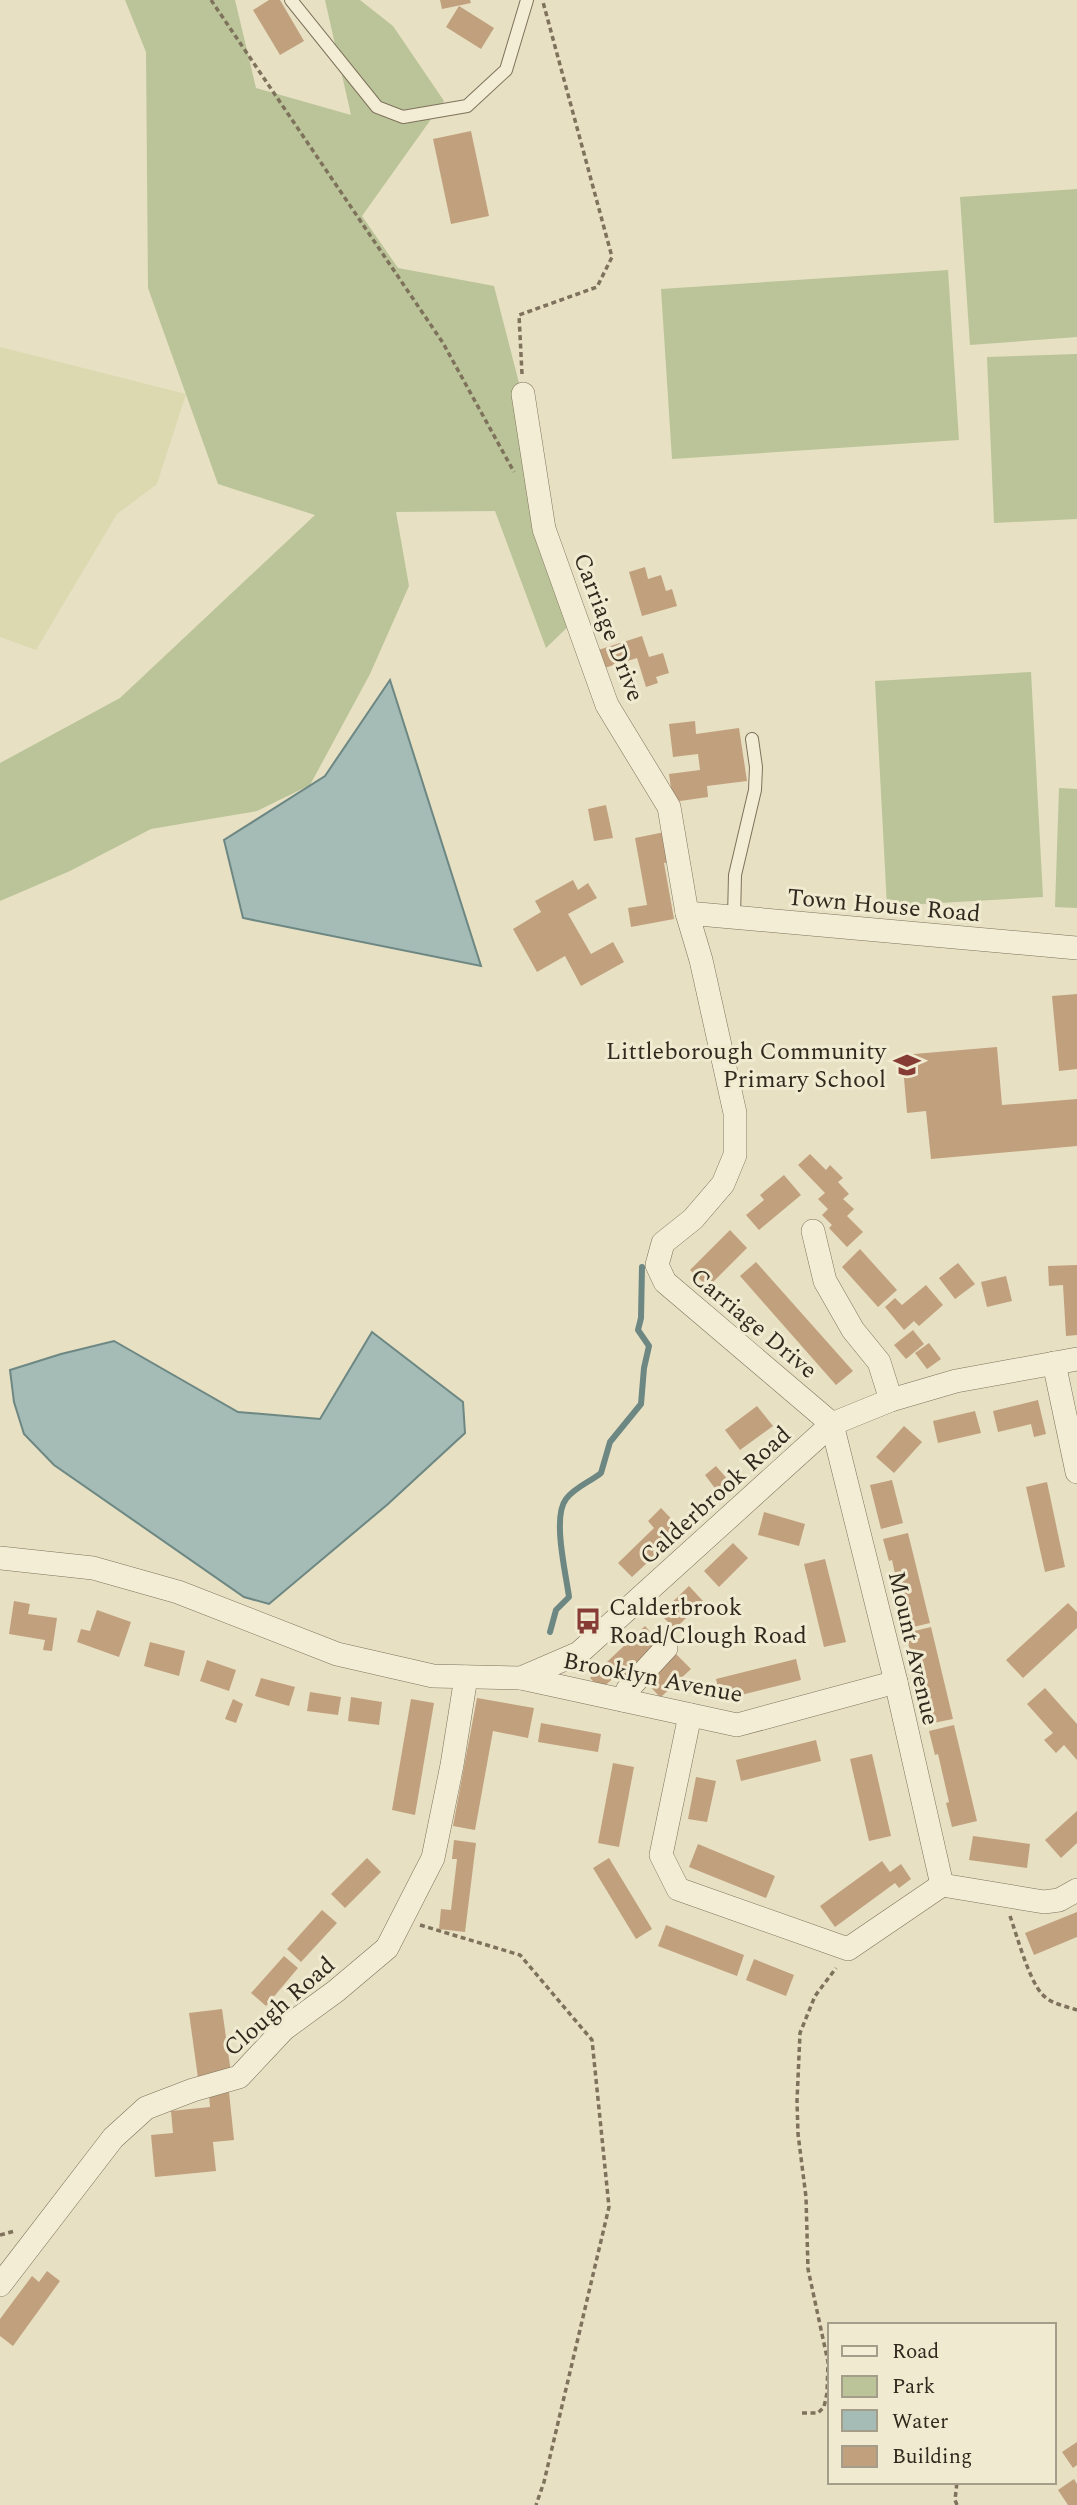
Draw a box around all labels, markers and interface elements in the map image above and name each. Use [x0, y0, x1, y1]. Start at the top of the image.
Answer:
street label: Carriage Drive [563, 548, 653, 707]
street label: Town House Road [786, 880, 982, 932]
place label: Littleborough Community Primary School [606, 1034, 887, 1098]
school or university icon: Littleborough Community Primary School [892, 1050, 922, 1080]
street label: Carriage Drive [682, 1260, 825, 1388]
street label: Calderbrook Road [632, 1418, 799, 1574]
street label: Mount Avenue [878, 1568, 948, 1729]
place label: Calderbrook Road/Clough Road [609, 1590, 807, 1654]
bus stop icon: Calderbrook Road/Clough Road [573, 1606, 603, 1636]
street label: Brooklyn Avenue [560, 1643, 746, 1713]
street label: Clough Road [216, 1948, 343, 2066]
legend [828, 2323, 1056, 2484]
text: Road [892, 2336, 939, 2368]
text: Park [892, 2371, 936, 2403]
text: Water [892, 2406, 948, 2438]
text: Building [892, 2441, 972, 2473]

